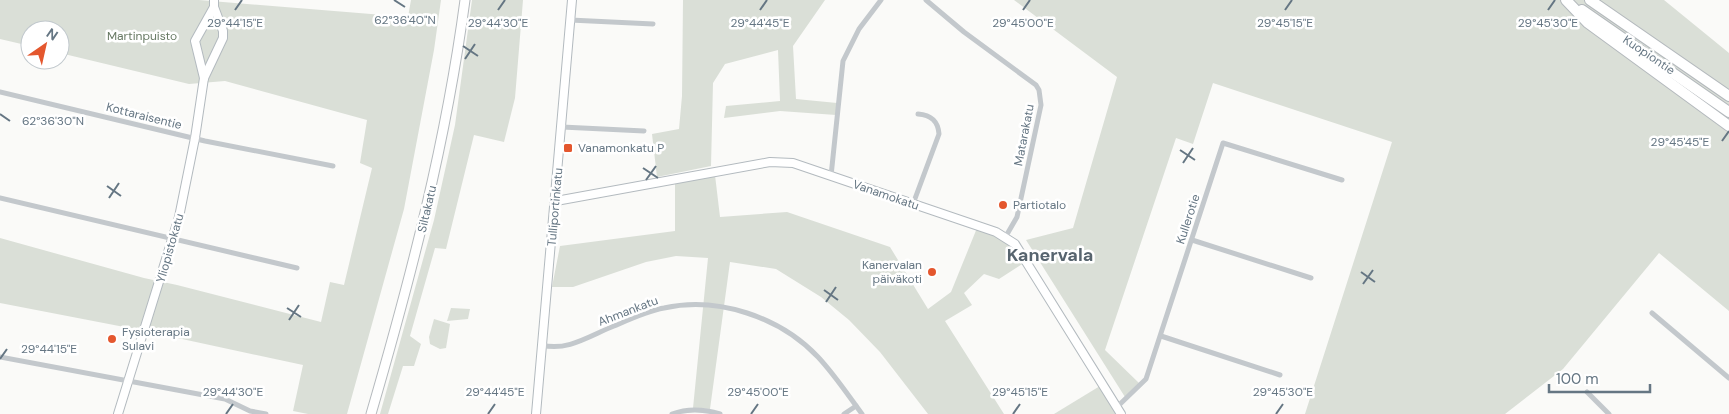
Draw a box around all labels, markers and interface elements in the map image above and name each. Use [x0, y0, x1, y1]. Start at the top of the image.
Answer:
text: 62°36'40"N [374, 12, 436, 28]
text: 29°44'15"E [207, 15, 263, 31]
text: 29°44'30"E [468, 15, 528, 31]
text: 29°44'45"E [731, 15, 790, 31]
text: 29°45'00"E [992, 15, 1054, 31]
text: 29°45'15"E [1257, 15, 1313, 31]
text: 29°45'30"E [1518, 15, 1578, 31]
north arrow [20, 20, 70, 70]
text: N [43, 24, 62, 45]
park label: Martinpuisto [107, 28, 177, 44]
street label: Kuopiontie [1620, 32, 1678, 78]
street label: Kottaraisentie [105, 99, 184, 133]
street label: Matarakatu [1010, 103, 1038, 167]
text: 62°36'30"N [22, 113, 84, 129]
text: 29°45'45"E [1651, 134, 1710, 150]
place label: Vanamonkatu P [578, 140, 664, 156]
marker: Vanamonkatu P [562, 142, 574, 154]
street label: Tulliportinkatu [544, 167, 566, 247]
street label: Vanamokatu [851, 176, 921, 214]
street label: Siltakatu [414, 184, 440, 234]
street label: Kullerotie [1172, 192, 1204, 246]
place label: Partiotalo [1013, 197, 1066, 213]
marker: Partiotalo [997, 199, 1009, 211]
street label: Yliopistokatu [152, 211, 188, 285]
district label: Kanervala [1007, 243, 1093, 267]
place label: Kanervalan päiväkoti [862, 257, 922, 287]
marker: Kanervalan päiväkoti [926, 266, 938, 278]
street label: Ahmankatu [596, 292, 660, 330]
place label: Fysioterapia Sulavi [122, 324, 190, 354]
marker: Fysioterapia Sulavi [106, 333, 118, 345]
text: 29°44'15"E [21, 341, 77, 357]
scale bar [1549, 362, 1650, 394]
text: 100 m [1556, 369, 1599, 389]
text: 29°44'30"E [203, 384, 263, 400]
text: 29°44'45"E [466, 384, 525, 400]
text: 29°45'00"E [727, 384, 789, 400]
text: 29°45'15"E [992, 384, 1048, 400]
text: 29°45'30"E [1253, 384, 1313, 400]

